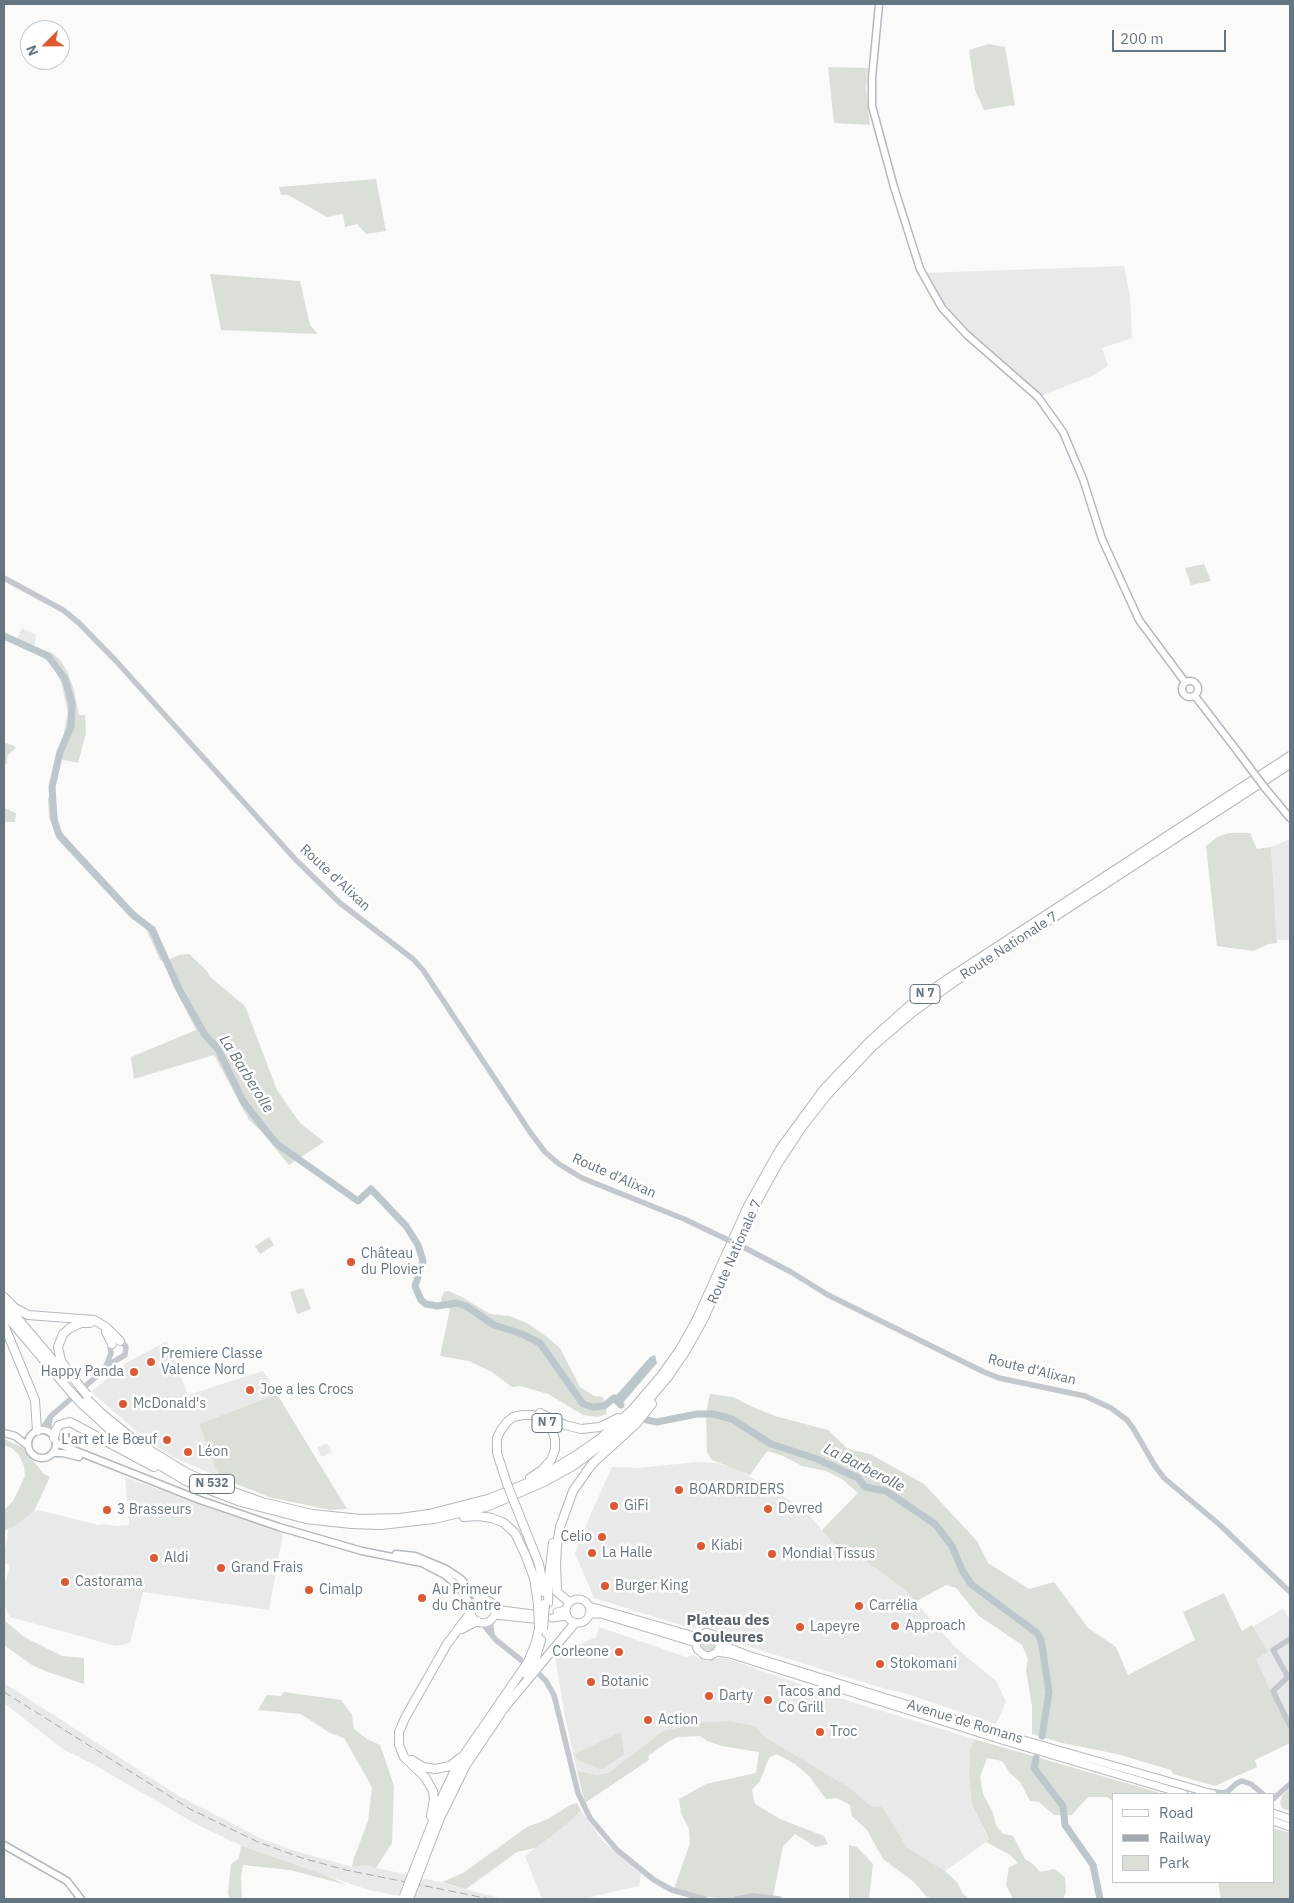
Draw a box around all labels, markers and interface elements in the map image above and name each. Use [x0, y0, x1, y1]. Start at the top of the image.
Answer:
north arrow [20, 20, 70, 70]
scale bar [1114, 20, 1228, 52]
text: 200 m [1120, 29, 1164, 48]
text: N [22, 42, 42, 59]
street label: Route d'Alixan [296, 841, 374, 915]
street label: Route Nationale 7 [957, 908, 1061, 984]
road number: N 7 [910, 984, 940, 1004]
water label: La Barberolle [215, 1032, 277, 1116]
street label: Route d'Alixan [569, 1150, 659, 1202]
street label: Route Nationale 7 [704, 1197, 766, 1307]
place label: Château du Plovier [361, 1246, 424, 1278]
marker: Château du Plovier [345, 1256, 357, 1268]
place label: Premiere Classe Valence Nord [161, 1346, 263, 1378]
street label: Route d'Alixan [986, 1351, 1078, 1389]
marker: Premiere Classe Valence Nord [145, 1356, 157, 1368]
place label: Happy Panda [41, 1364, 124, 1380]
marker: Happy Panda [128, 1366, 140, 1378]
place label: Joe a les Crocs [260, 1382, 354, 1398]
marker: Joe a les Crocs [244, 1384, 256, 1396]
place label: McDonald's [133, 1396, 206, 1412]
marker: McDonald's [117, 1398, 129, 1410]
road number: N 7 [532, 1414, 562, 1432]
place label: L'art et le Bœuf [61, 1432, 157, 1448]
marker: L'art et le Bœuf [161, 1434, 173, 1446]
water label: La Barberolle [821, 1440, 907, 1496]
place label: Léon [198, 1444, 228, 1460]
marker: Léon [182, 1446, 194, 1458]
road number: N 532 [190, 1475, 234, 1494]
place label: BOARDRIDERS [689, 1482, 784, 1498]
marker: BOARDRIDERS [673, 1484, 685, 1496]
place label: GiFi [624, 1498, 649, 1514]
marker: GiFi [608, 1500, 620, 1512]
place label: Devred [778, 1501, 823, 1517]
place label: 3 Brasseurs [117, 1502, 192, 1518]
marker: Devred [762, 1503, 774, 1515]
marker: 3 Brasseurs [101, 1504, 113, 1516]
place label: Celio [560, 1529, 592, 1545]
marker: Celio [596, 1531, 608, 1543]
place label: Kiabi [711, 1538, 742, 1554]
marker: Kiabi [695, 1540, 707, 1552]
place label: La Halle [602, 1545, 652, 1561]
place label: Mondial Tissus [782, 1546, 875, 1562]
marker: La Halle [586, 1547, 598, 1559]
marker: Mondial Tissus [766, 1548, 778, 1560]
place label: Aldi [164, 1550, 188, 1566]
marker: Aldi [148, 1552, 160, 1564]
place label: Grand Frais [231, 1560, 303, 1576]
marker: Grand Frais [215, 1562, 227, 1574]
place label: Castorama [75, 1574, 143, 1590]
marker: Castorama [59, 1576, 71, 1588]
place label: Burger King [615, 1578, 688, 1594]
marker: Burger King [599, 1580, 611, 1592]
place label: Cimalp [319, 1582, 363, 1598]
place label: Au Primeur du Chantre [432, 1582, 502, 1614]
marker: Cimalp [303, 1584, 315, 1596]
marker: Au Primeur du Chantre [416, 1592, 428, 1604]
place label: Carrélia [869, 1598, 918, 1614]
marker: Carrélia [853, 1600, 865, 1612]
district label: Plateau des Couleures [686, 1612, 770, 1647]
place label: Approach [905, 1618, 966, 1634]
place label: Lapeyre [810, 1619, 860, 1635]
marker: Approach [889, 1620, 901, 1632]
marker: Lapeyre [794, 1621, 806, 1633]
place label: Corleone [552, 1644, 609, 1660]
marker: Corleone [613, 1646, 625, 1658]
place label: Stokomani [890, 1656, 957, 1672]
marker: Stokomani [874, 1658, 886, 1670]
place label: Botanic [601, 1674, 649, 1690]
marker: Botanic [585, 1676, 597, 1688]
place label: Tacos and Co Grill [778, 1684, 841, 1716]
place label: Darty [719, 1688, 753, 1704]
marker: Darty [703, 1690, 715, 1702]
marker: Tacos and Co Grill [762, 1694, 774, 1706]
street label: Avenue de Romans [905, 1696, 1025, 1748]
place label: Action [658, 1712, 698, 1728]
marker: Action [642, 1714, 654, 1726]
place label: Troc [830, 1724, 857, 1740]
marker: Troc [814, 1726, 826, 1738]
legend [1112, 1793, 1274, 1883]
text: Road [1159, 1803, 1194, 1822]
text: Railway [1159, 1828, 1211, 1847]
text: Park [1159, 1853, 1189, 1872]

